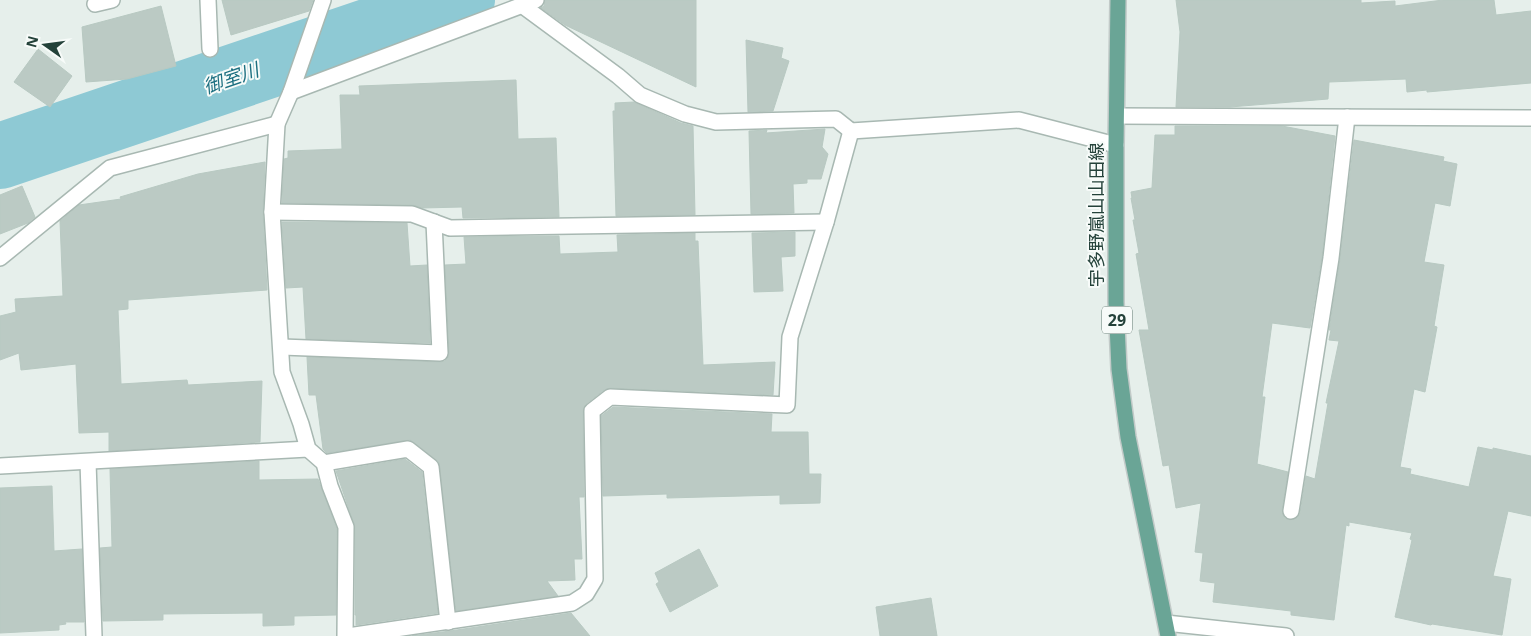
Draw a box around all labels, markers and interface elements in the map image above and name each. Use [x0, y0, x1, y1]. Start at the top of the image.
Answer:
north arrow [20, 20, 70, 70]
text: N [21, 34, 42, 50]
water label: 御室川 [200, 56, 264, 100]
street label: 宇多野嵐山山田線 [1084, 143, 1108, 287]
road number: 29 [1102, 306, 1132, 334]

